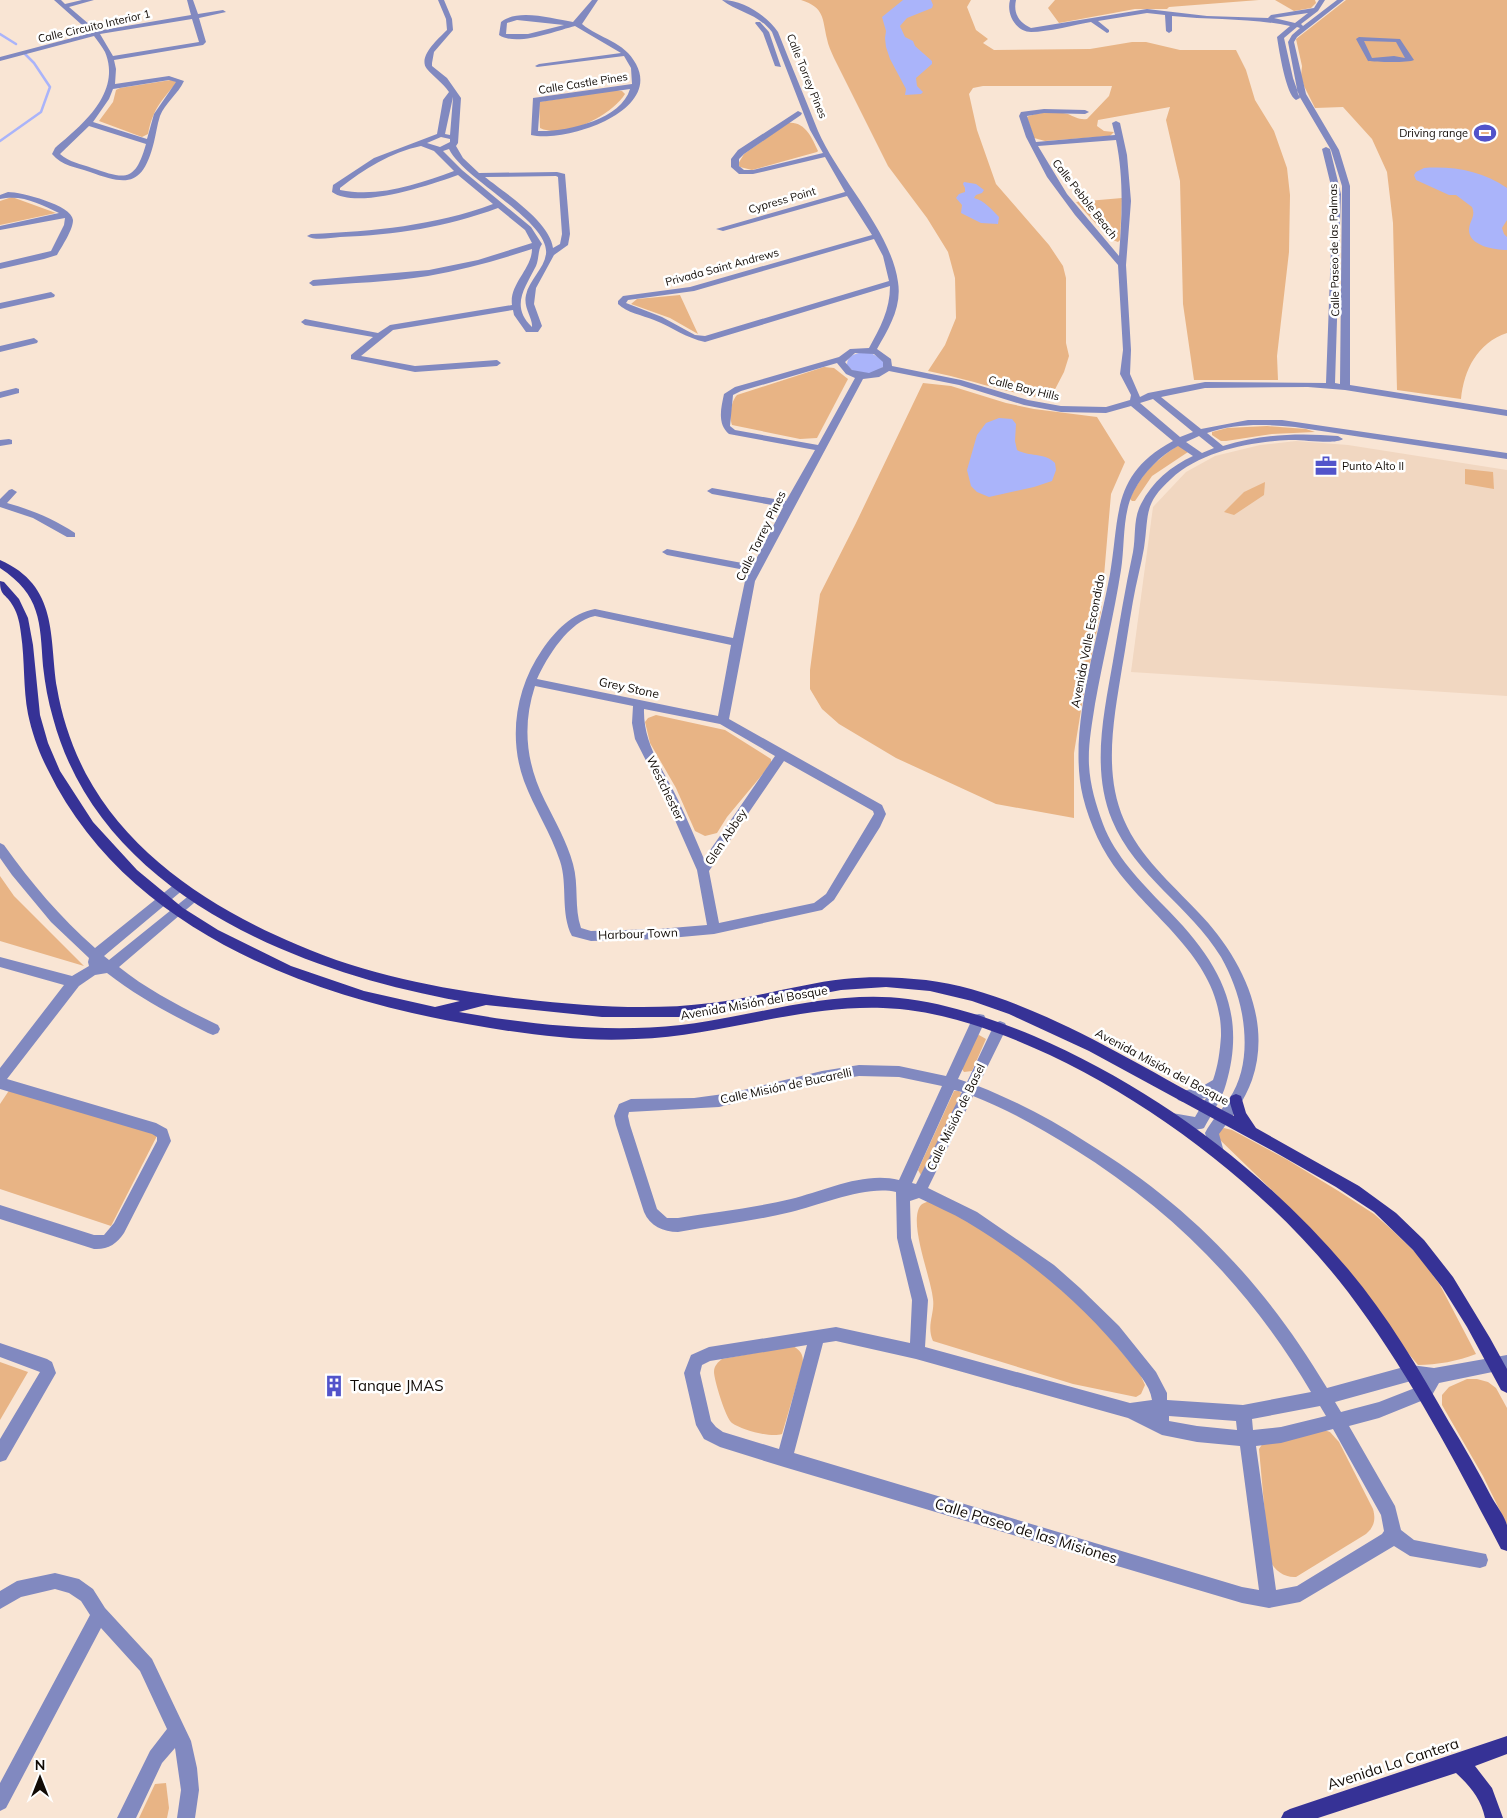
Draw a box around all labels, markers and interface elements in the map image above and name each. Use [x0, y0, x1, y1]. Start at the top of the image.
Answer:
street label: Calle Circuito Interior 1 [36, 6, 152, 46]
street label: Calle Torrey Pines [784, 32, 830, 120]
street label: Calle Castle Pines [537, 69, 629, 97]
sports icon: Driving range [1472, 120, 1498, 146]
place label: Driving range [1399, 126, 1468, 140]
street label: Calle Pebble Beach [1049, 156, 1121, 242]
street label: Calle Paseo de las Palmas [1326, 183, 1342, 317]
street label: Cypress Point [747, 184, 817, 216]
street label: Privada Saint Andrews [664, 245, 780, 289]
street label: Calle Bay Hills [987, 372, 1061, 404]
office icon: Punto Alto II [1313, 453, 1339, 479]
place label: Punto Alto II [1342, 459, 1404, 473]
street label: Calle Torrey Pines [732, 488, 789, 583]
street label: Avenida Valle Escondido [1067, 573, 1108, 709]
street label: Grey Stone [598, 674, 661, 701]
street label: Westchester [643, 753, 688, 823]
street label: Glen Abbey [701, 805, 750, 868]
street label: Harbour Town [598, 925, 678, 942]
street label: Avenida Misión del Bosque [679, 982, 829, 1023]
street label: Avenida Misión del Bosque [1093, 1025, 1232, 1108]
street label: Calle Misión de Basel [923, 1061, 988, 1173]
street label: Calle Misión de Bucarelli [719, 1064, 853, 1107]
building icon: Tanque JMAS [321, 1373, 347, 1399]
place label: Tanque JMAS [350, 1376, 444, 1395]
street label: Calle Paseo de las Misiones [932, 1494, 1120, 1567]
street label: Avenida La Cantera [1325, 1733, 1461, 1794]
north arrow [15, 1753, 65, 1803]
text: N [35, 1756, 45, 1774]

